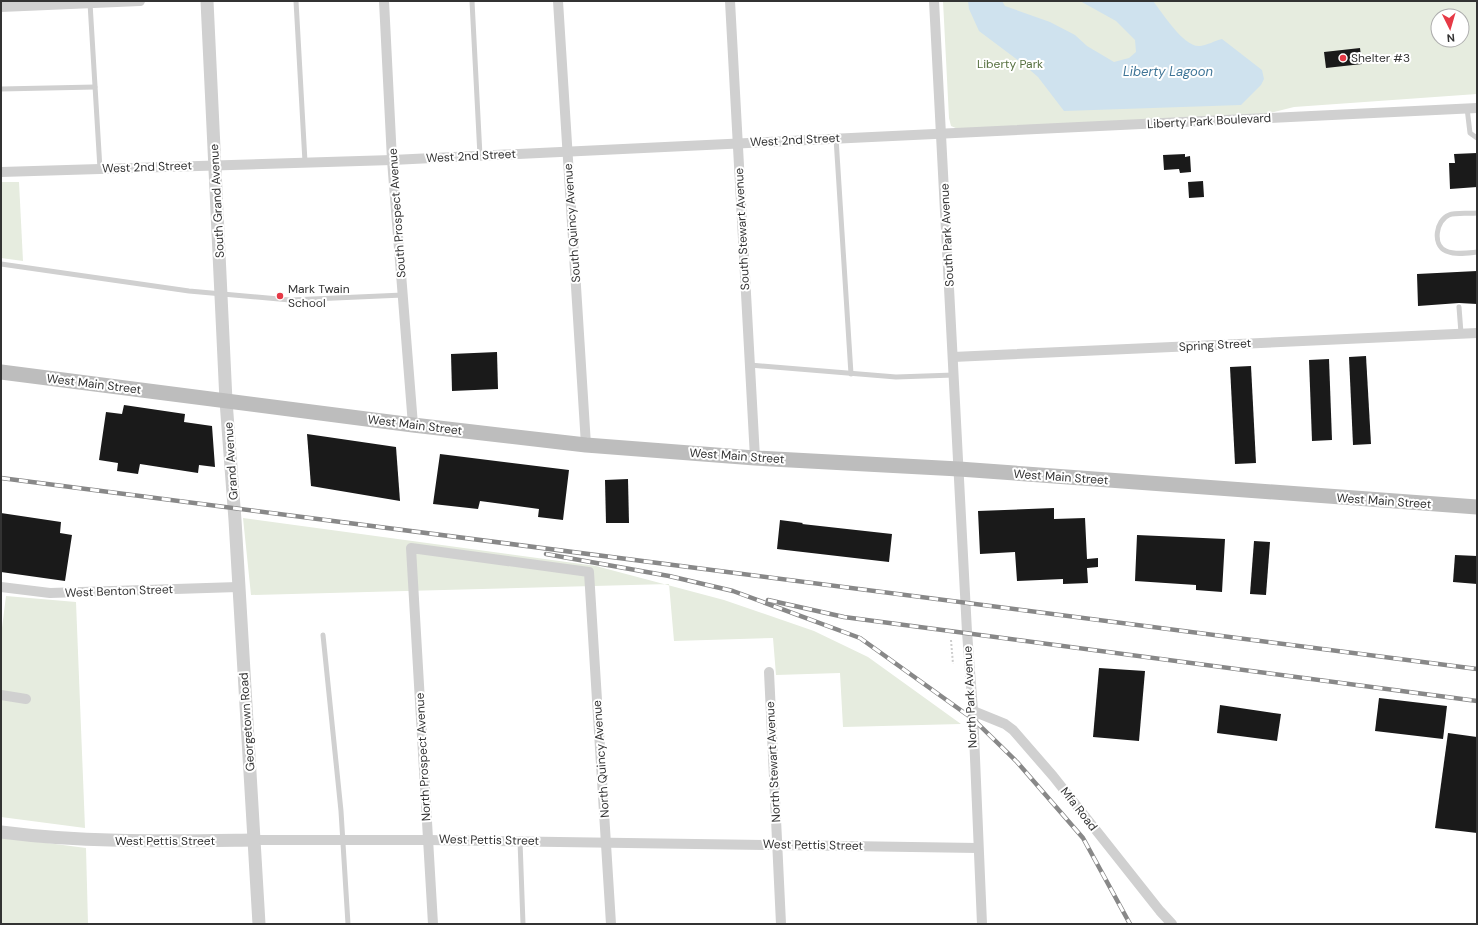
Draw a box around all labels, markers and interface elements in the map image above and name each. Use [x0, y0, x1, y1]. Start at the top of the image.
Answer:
north arrow [1430, 8, 1470, 48]
text: N [1446, 31, 1455, 45]
place label: Shelter #3 [1351, 50, 1410, 66]
marker: Shelter #3 [1338, 53, 1348, 63]
park label: Liberty Park [977, 56, 1043, 72]
water label: Liberty Lagoon [1123, 63, 1213, 80]
street label: Liberty Park Boulevard [1147, 110, 1271, 132]
street label: West 2nd Street [750, 130, 841, 150]
street label: South Grand Avenue [206, 143, 228, 258]
street label: West 2nd Street [426, 146, 517, 166]
street label: South Prospect Avenue [384, 148, 410, 278]
street label: West 2nd Street [102, 157, 193, 177]
street label: South Quincy Avenue [560, 163, 584, 283]
street label: South Stewart Avenue [731, 167, 753, 291]
street label: South Park Avenue [936, 183, 958, 287]
place label: Mark Twain School [288, 281, 350, 311]
marker: Mark Twain School [275, 291, 285, 301]
street label: Spring Street [1178, 335, 1252, 355]
street label: West Main Street [46, 370, 142, 398]
street label: West Main Street [367, 411, 463, 439]
street label: Grand Avenue [220, 421, 242, 501]
street label: West Main Street [689, 445, 785, 467]
street label: West Main Street [1013, 466, 1109, 488]
street label: West Main Street [1336, 490, 1432, 512]
street label: West Benton Street [65, 581, 174, 601]
street label: North Park Avenue [959, 645, 981, 749]
street label: Georgetown Road [236, 672, 258, 772]
street label: North Prospect Avenue [412, 692, 434, 822]
street label: North Quincy Avenue [589, 699, 613, 818]
street label: North Stewart Avenue [762, 701, 784, 823]
street label: Mfa Road [1057, 784, 1101, 834]
street label: West Pettis Street [439, 831, 540, 849]
street label: West Pettis Street [115, 833, 215, 849]
street label: West Pettis Street [763, 836, 864, 854]

